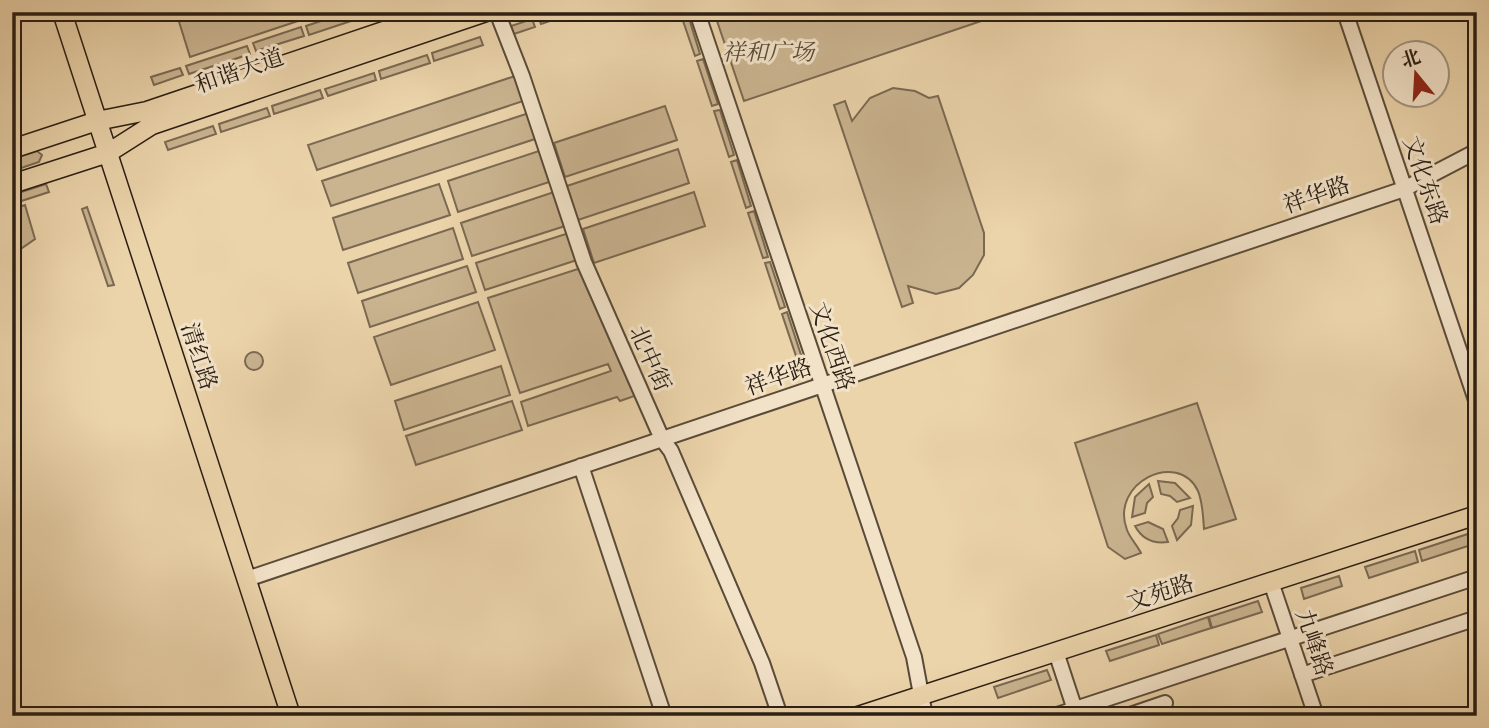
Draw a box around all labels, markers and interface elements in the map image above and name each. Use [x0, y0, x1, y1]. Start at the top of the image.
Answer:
park label: 祥和广场 [722, 35, 816, 68]
north arrow [1380, 38, 1450, 108]
street label: 和谐大道 [190, 39, 288, 101]
text: 北 [1397, 42, 1424, 74]
street label: 文化东路 [1395, 131, 1457, 229]
street label: 祥华路 [1278, 167, 1354, 221]
street label: 文化西路 [802, 297, 864, 395]
street label: 清红路 [174, 318, 226, 394]
street label: 北中街 [622, 320, 680, 396]
street label: 祥华路 [740, 349, 816, 403]
street label: 文苑路 [1122, 566, 1198, 618]
street label: 九峰路 [1288, 604, 1342, 680]

